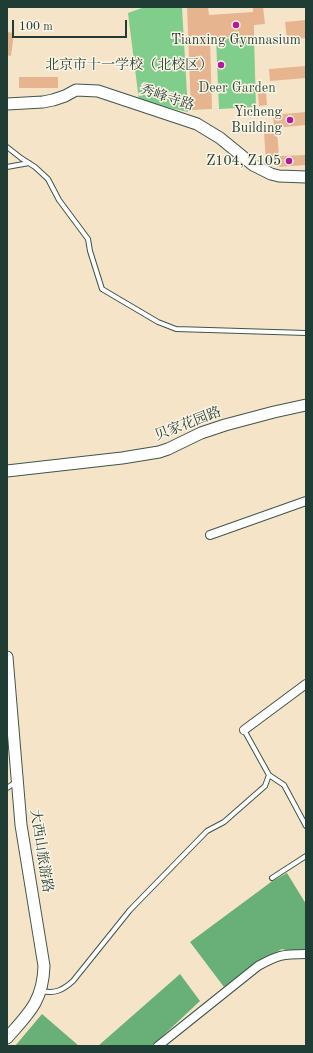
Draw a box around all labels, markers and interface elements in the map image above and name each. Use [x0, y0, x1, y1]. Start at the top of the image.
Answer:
scale bar [14, 12, 129, 38]
marker: Tianxing Gymnasium [231, 20, 241, 30]
text: 100 m [19, 21, 53, 33]
place label: Tianxing Gymnasium [171, 32, 301, 48]
place label: 北京市十一学校（北校区） [45, 57, 213, 73]
marker: 北京市十一学校（北校区） [216, 60, 226, 70]
park label: Deer Garden [198, 80, 276, 96]
street label: 秀峰寺路 [138, 81, 196, 115]
place label: Yicheng Building [231, 104, 282, 136]
marker: Yicheng Building [285, 115, 295, 125]
place label: Z104, Z105 [206, 153, 281, 169]
marker: Z104, Z105 [284, 156, 294, 166]
street label: 贝家花园路 [152, 404, 224, 444]
street label: 大西山旅游路 [26, 808, 56, 894]

